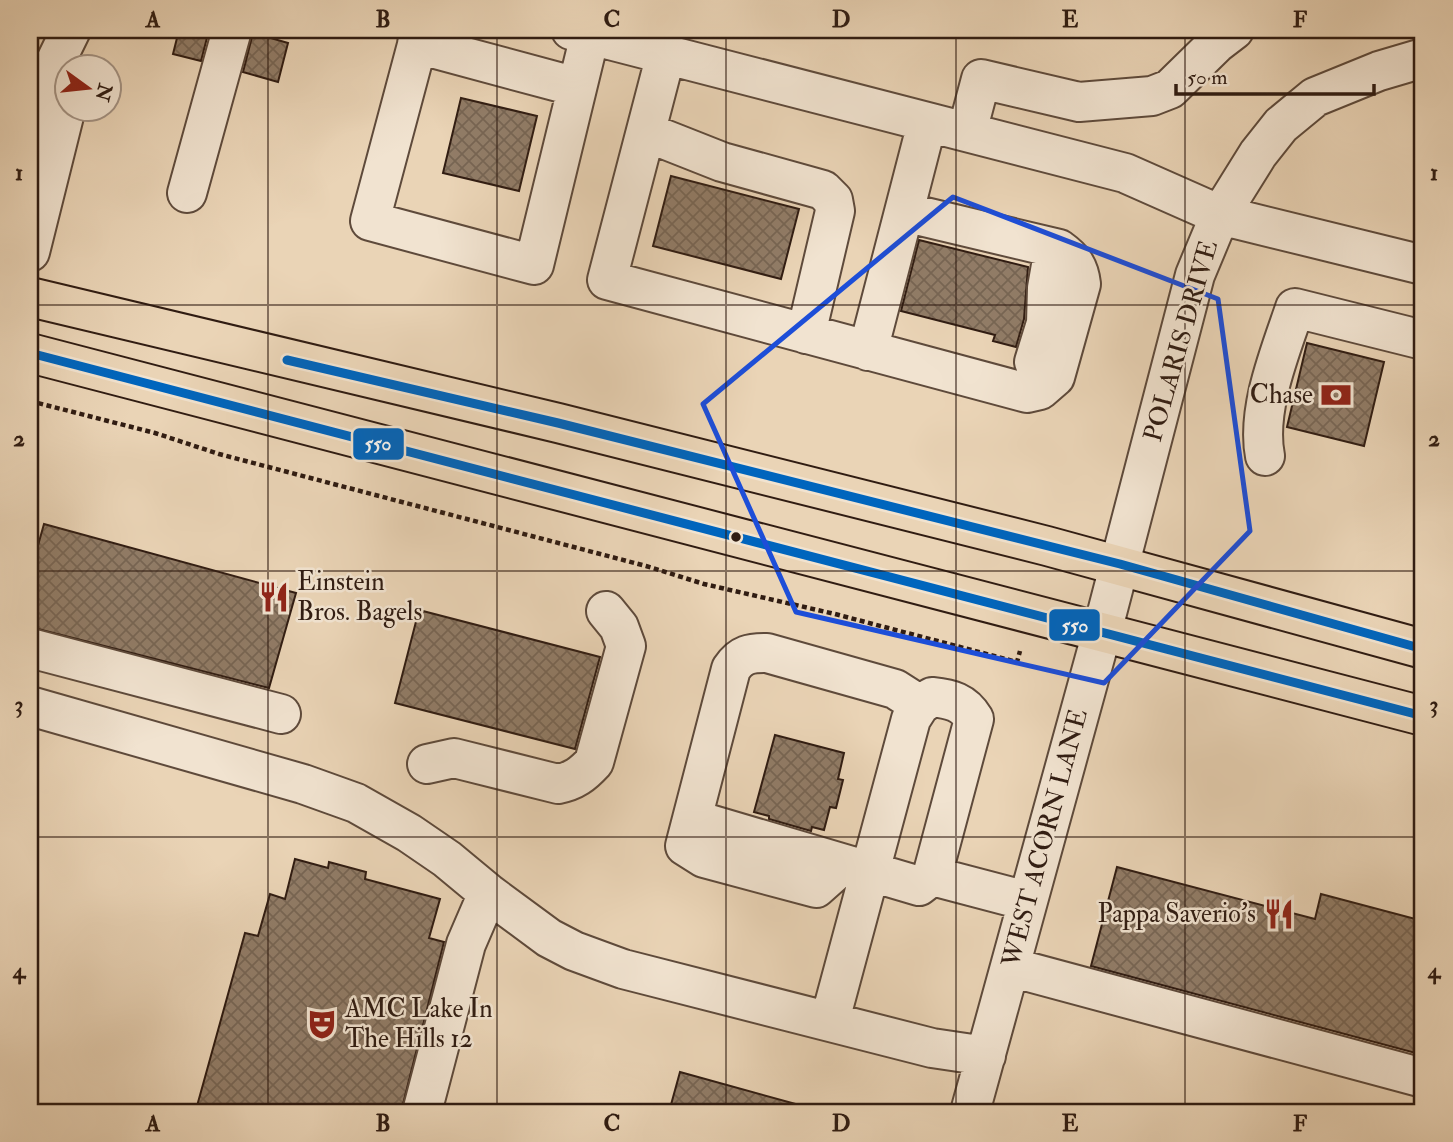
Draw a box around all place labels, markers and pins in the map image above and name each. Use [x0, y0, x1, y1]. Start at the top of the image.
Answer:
bank icon: Chase [1319, 378, 1353, 412]
place label: Chase [1250, 379, 1313, 411]
unlabelled marker [729, 530, 743, 544]
place label: Einstein Bros. Bagels [297, 566, 423, 628]
restaurant icon: Einstein Bros. Bagels [257, 580, 291, 614]
restaurant icon: Pappa Saverio's [1262, 897, 1296, 931]
place label: Pappa Saverio's [1098, 898, 1256, 931]
place label: AMC Lake In The Hills 12 [344, 993, 493, 1055]
theatre icon: AMC Lake In The Hills 12 [305, 1007, 339, 1041]

